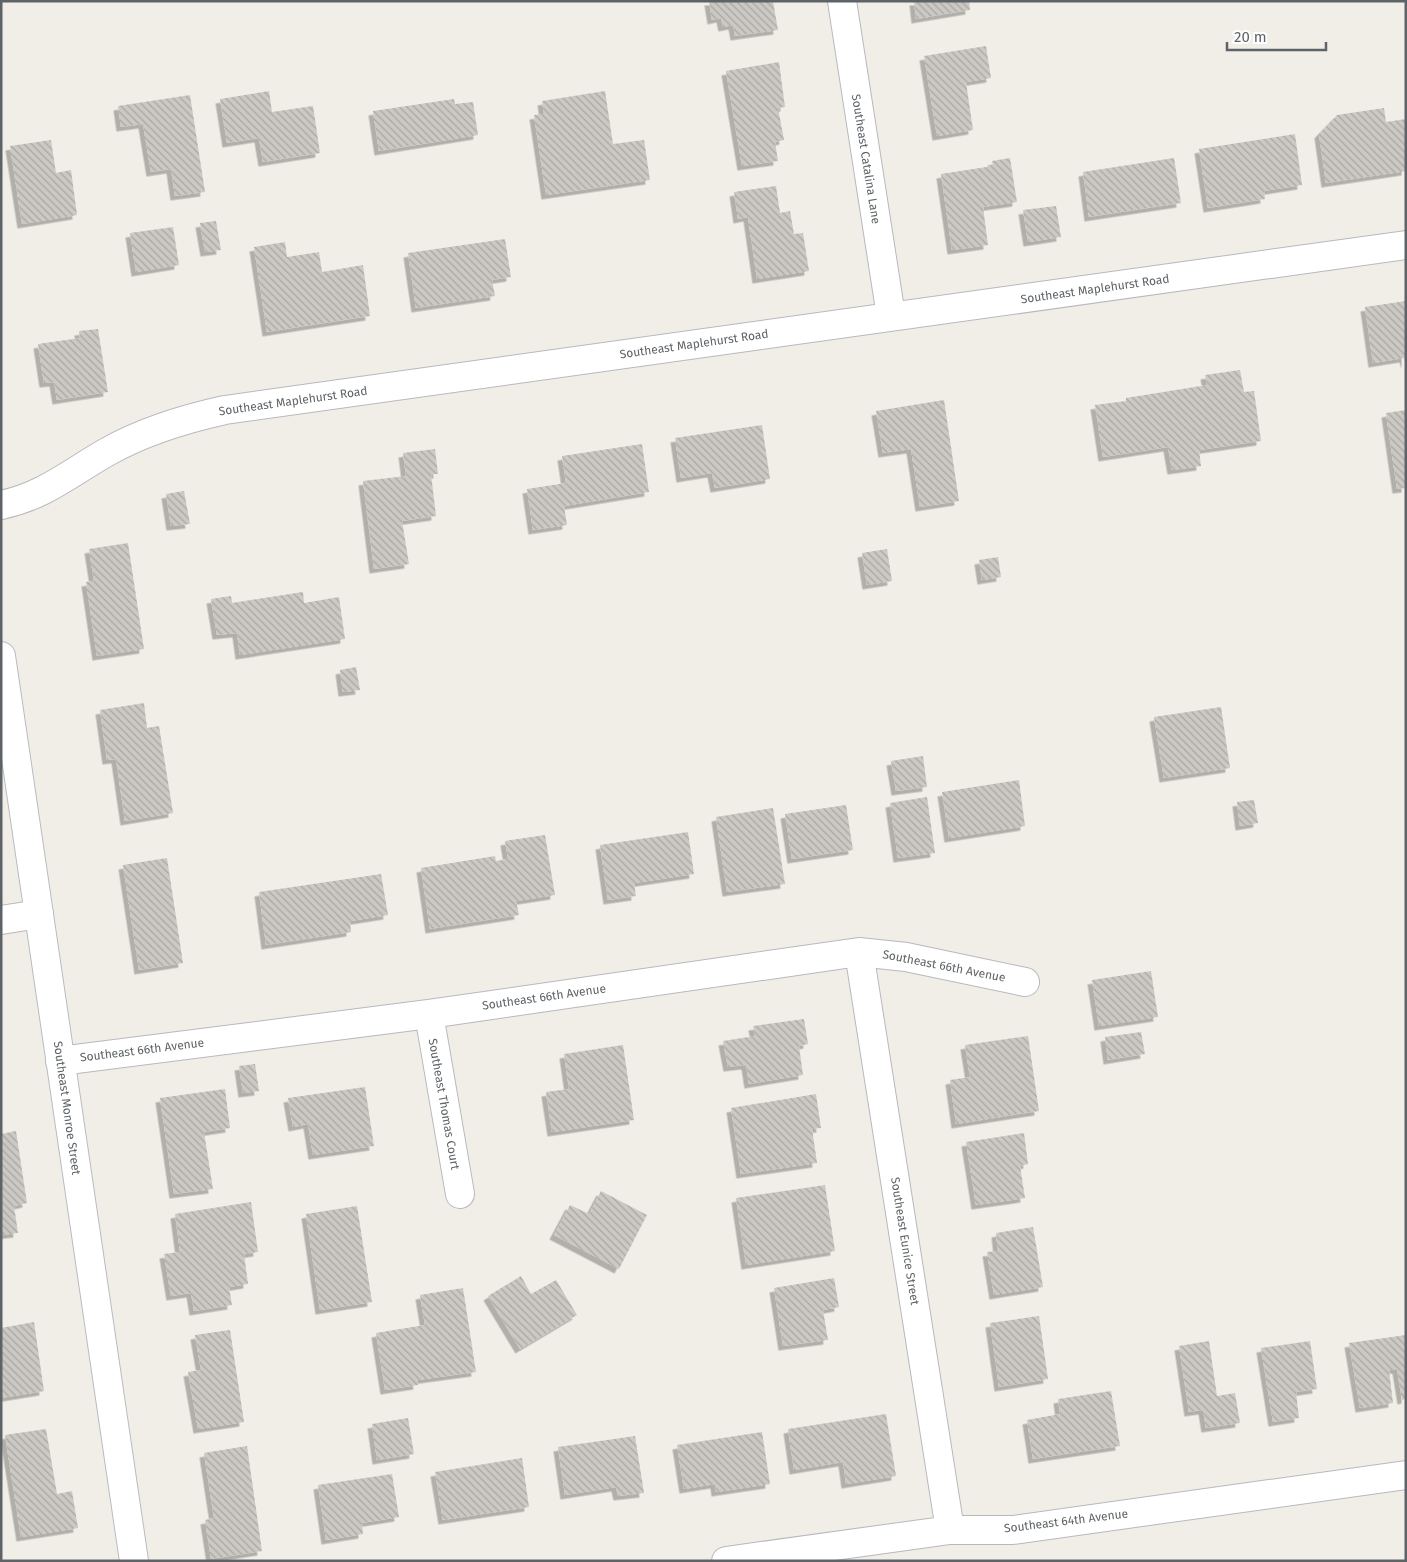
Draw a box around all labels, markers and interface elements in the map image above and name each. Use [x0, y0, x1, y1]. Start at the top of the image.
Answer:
scale bar [1227, 20, 1326, 52]
text: 20 m [1234, 28, 1267, 46]
street label: Southeast Catalina Lane [849, 93, 883, 225]
street label: Southeast Maplehurst Road [1020, 272, 1170, 306]
street label: Southeast Maplehurst Road [619, 327, 769, 361]
street label: Southeast Maplehurst Road [218, 384, 368, 418]
street label: Southeast 66th Avenue [881, 947, 1007, 985]
street label: Southeast 66th Avenue [481, 981, 607, 1013]
street label: Southeast 66th Avenue [79, 1035, 205, 1065]
street label: Southeast Thomas Court [426, 1037, 463, 1171]
street label: Southeast Monroe Street [51, 1040, 83, 1176]
street label: Southeast Eunice Street [888, 1176, 922, 1307]
street label: Southeast 64th Avenue [1003, 1506, 1129, 1536]

